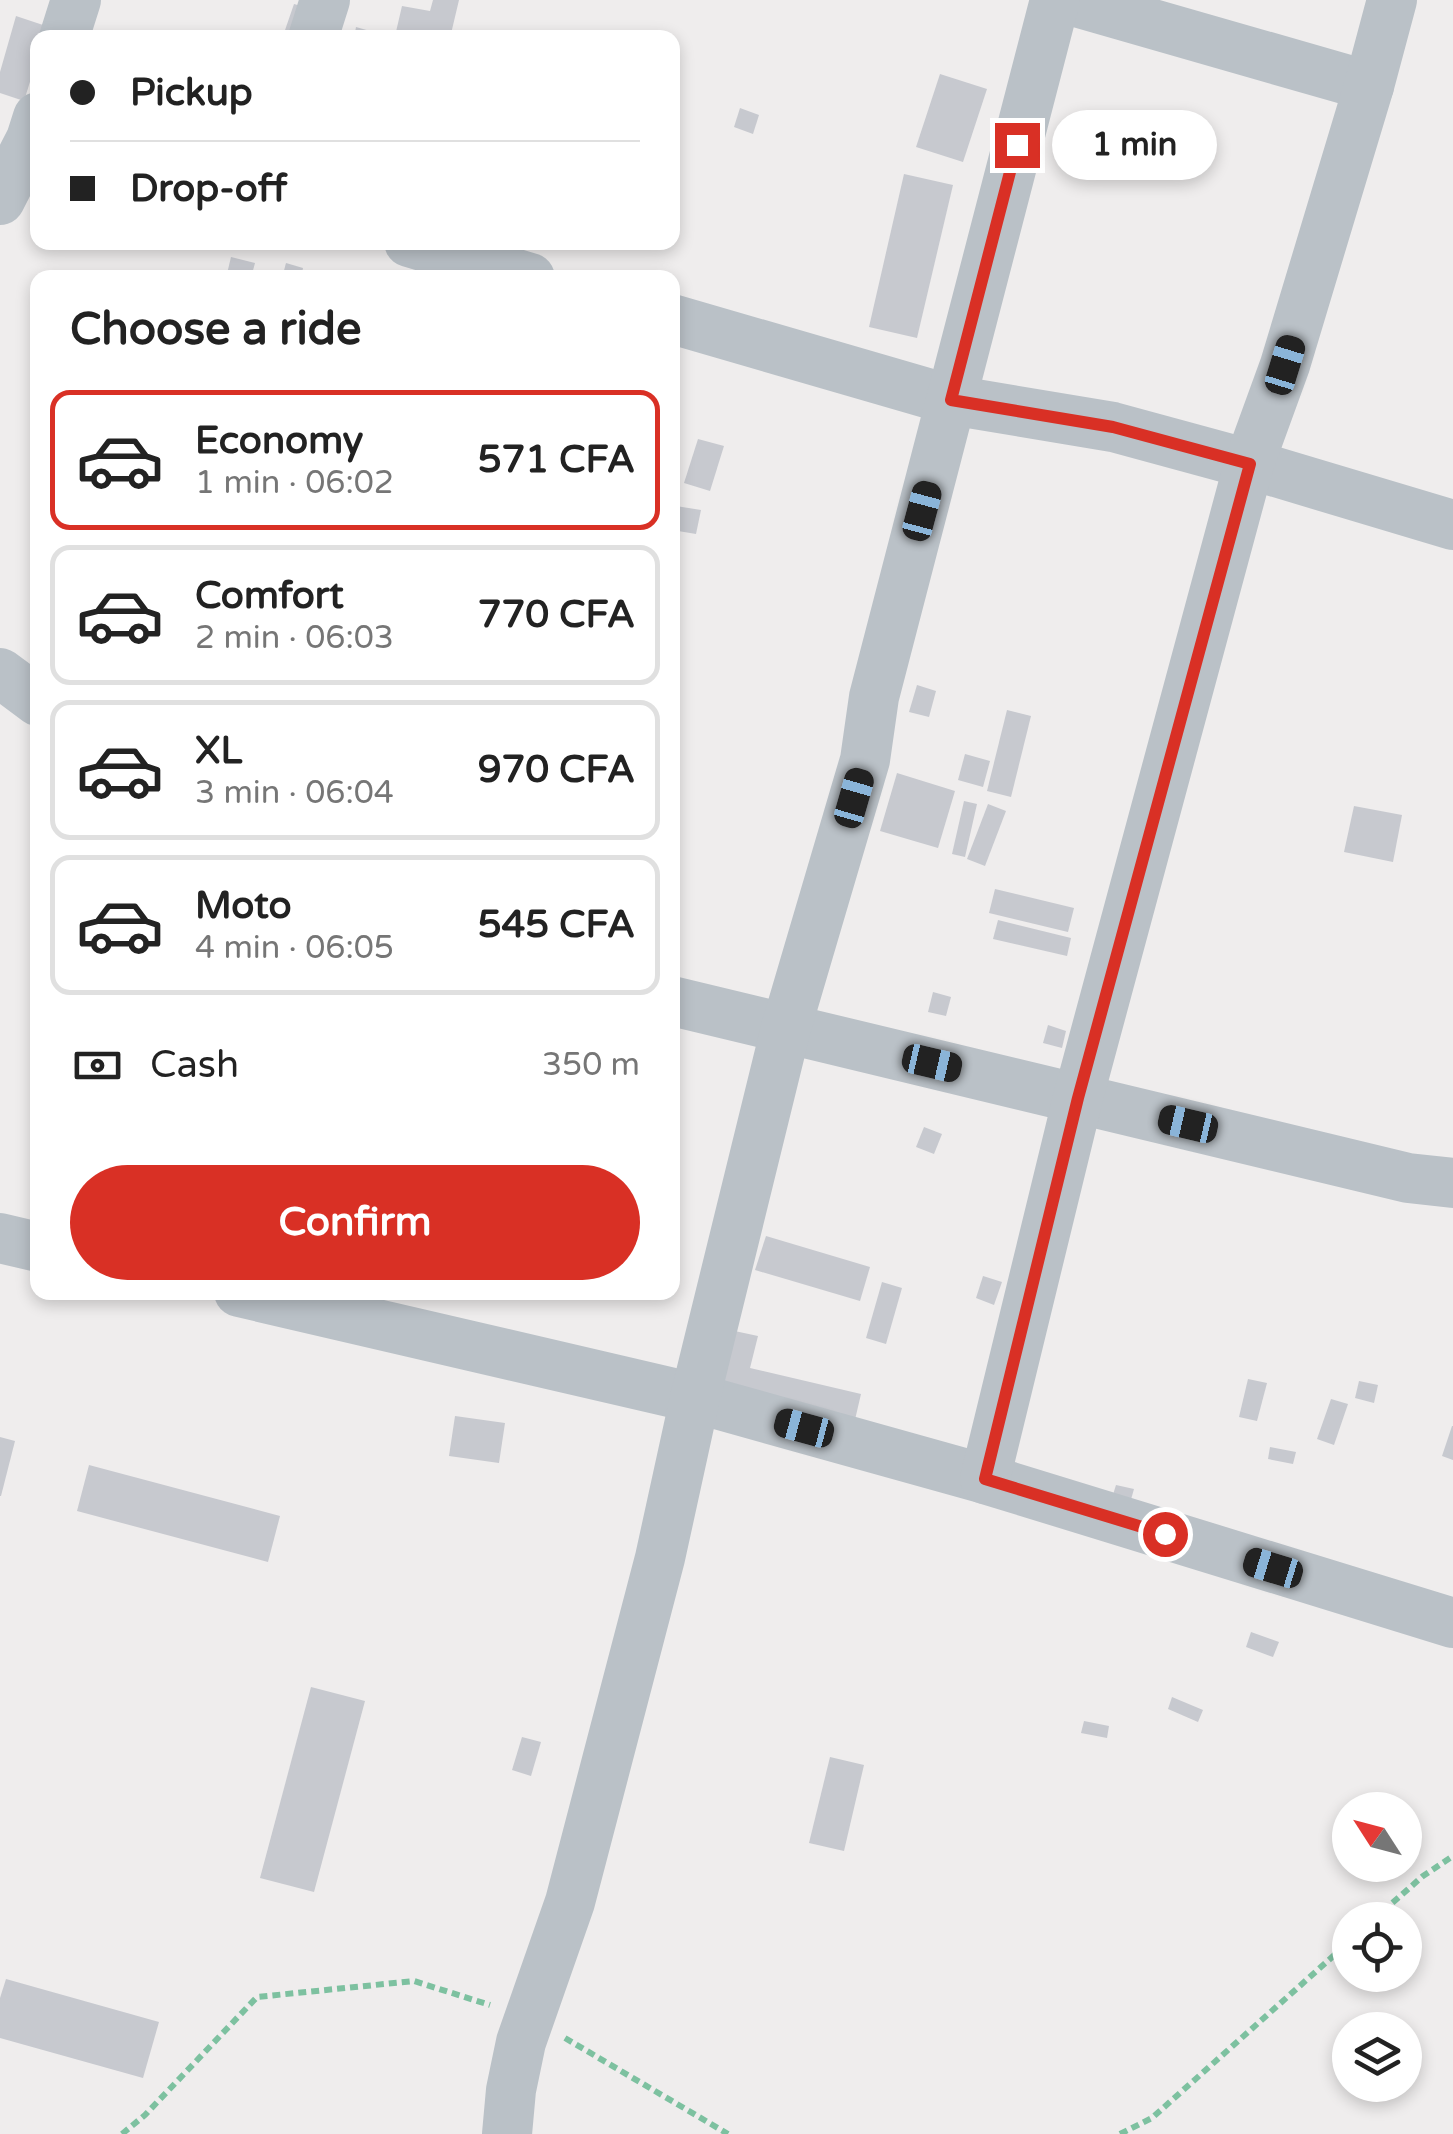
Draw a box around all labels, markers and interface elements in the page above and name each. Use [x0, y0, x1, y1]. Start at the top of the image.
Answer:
text: Pickup [130, 70, 253, 116]
callout: 1 min [1052, 110, 1217, 180]
route end [995, 123, 1040, 168]
text: 1 min [1092, 126, 1177, 164]
text: Drop-off [130, 166, 287, 212]
text: Choose a ride [70, 303, 361, 357]
car [1262, 332, 1308, 398]
icon: car [75, 415, 165, 505]
text: Economy [195, 418, 363, 464]
text: 571 CFA [478, 437, 635, 483]
text: 1 min · 06:02 [195, 464, 394, 502]
car [900, 478, 944, 544]
icon: car [75, 570, 165, 660]
text: Comfort [195, 573, 344, 619]
text: 770 CFA [478, 592, 635, 638]
text: 2 min · 06:03 [195, 619, 394, 657]
icon: car [75, 725, 165, 815]
text: XL [195, 728, 242, 774]
text: 970 CFA [478, 747, 635, 793]
car [831, 765, 877, 831]
text: 3 min · 06:04 [195, 774, 394, 812]
icon: car [75, 880, 165, 970]
text: Moto [195, 883, 291, 929]
text: 545 CFA [478, 902, 635, 948]
text: 4 min · 06:05 [195, 929, 394, 967]
icon: cash [70, 1038, 125, 1093]
text: Cash [150, 1042, 239, 1088]
car [899, 1042, 965, 1084]
text: 350 m [542, 1046, 640, 1084]
car [1155, 1103, 1221, 1145]
button: Confirm [70, 1165, 640, 1280]
car [771, 1406, 837, 1450]
route start [1143, 1512, 1188, 1557]
car [1240, 1545, 1306, 1591]
north arrow [1332, 1792, 1422, 1882]
map controls [1332, 1792, 1422, 2102]
button: locate [1332, 1902, 1422, 1992]
button: layers [1332, 2012, 1422, 2102]

